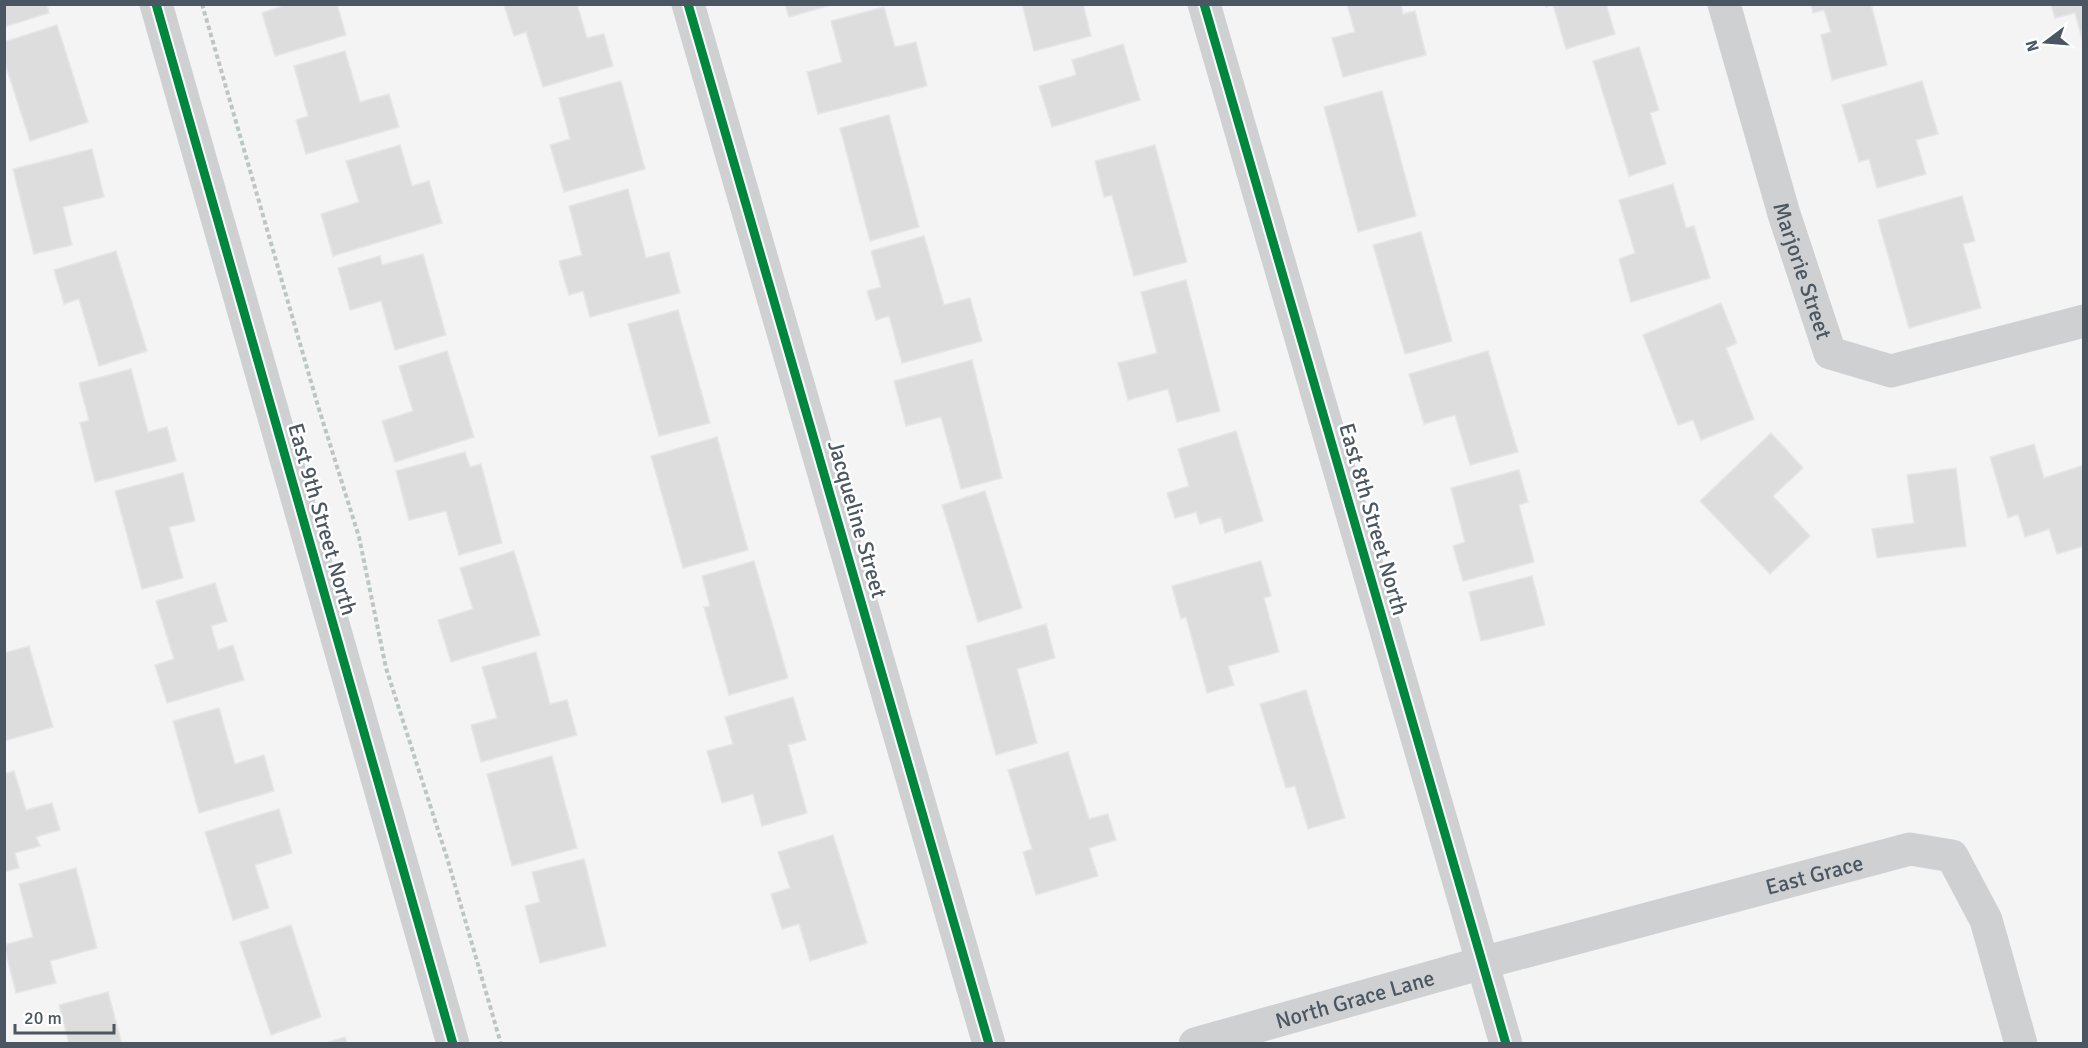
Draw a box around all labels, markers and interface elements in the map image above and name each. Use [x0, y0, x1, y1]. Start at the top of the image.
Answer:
north arrow [2016, 12, 2076, 72]
text: N [2021, 38, 2044, 54]
street label: Marjorie Street [1767, 199, 1838, 343]
street label: East 9th Street North [282, 420, 363, 618]
street label: East 8th Street North [1333, 420, 1414, 618]
street label: Jacqueline Street [822, 437, 893, 601]
street label: East Grace [1763, 849, 1866, 901]
street label: North Grace Lane [1272, 964, 1438, 1035]
scale bar [15, 997, 114, 1035]
text: 20 m [24, 1007, 62, 1029]

